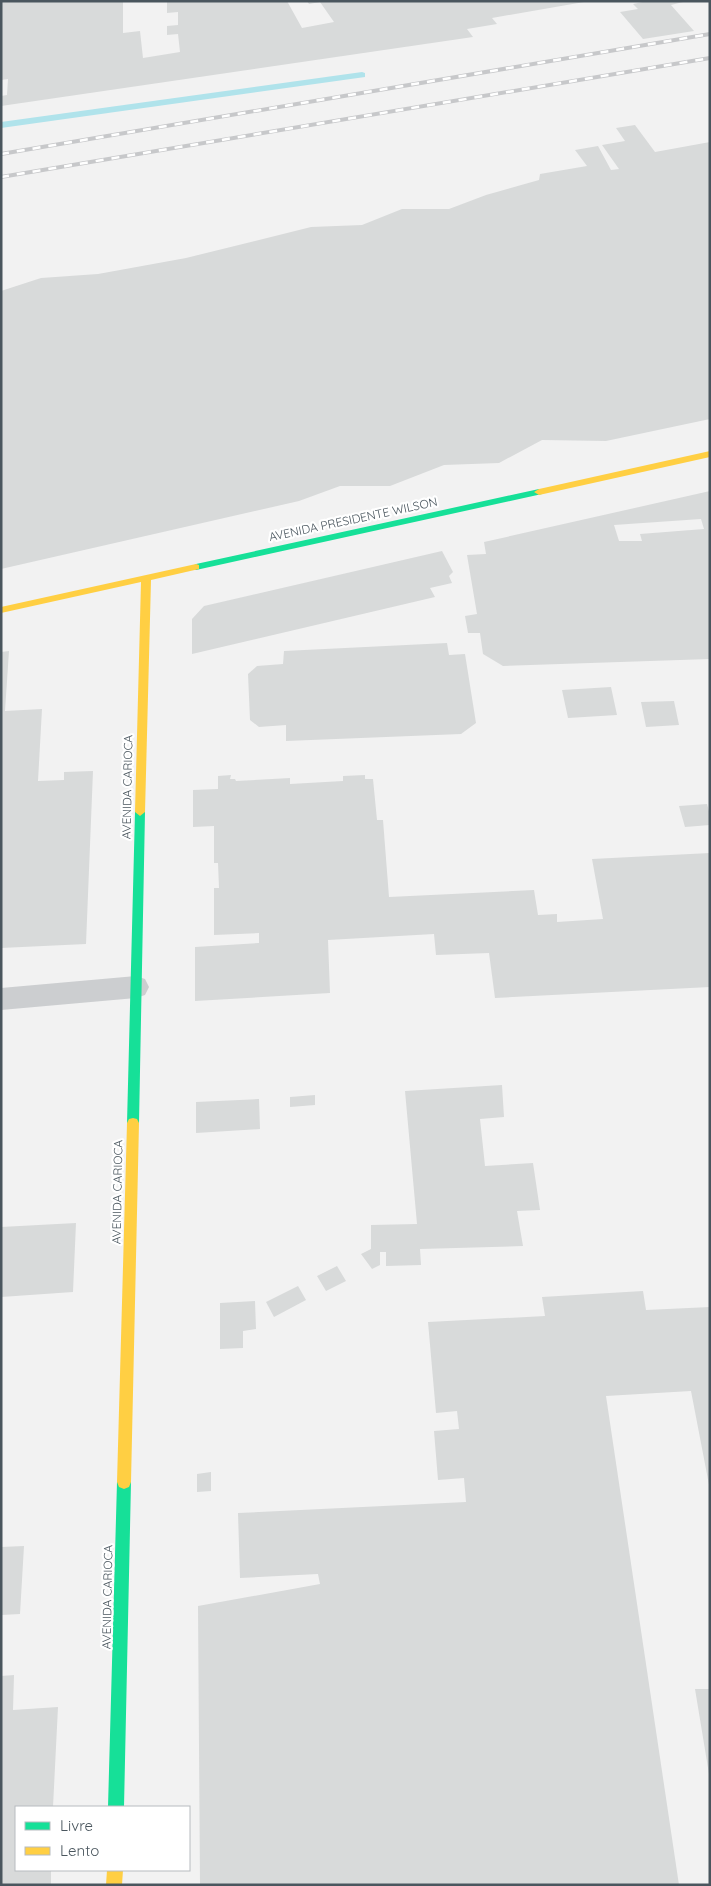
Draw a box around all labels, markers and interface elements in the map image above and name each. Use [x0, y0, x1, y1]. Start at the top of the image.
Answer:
street label: AVENIDA PRESIDENTE WILSON [267, 494, 439, 544]
street label: AVENIDA CARIOCA [119, 735, 135, 839]
street label: AVENIDA CARIOCA [109, 1140, 125, 1244]
street label: AVENIDA CARIOCA [99, 1545, 115, 1649]
legend [15, 1806, 190, 1871]
text: Livre [60, 1816, 93, 1835]
text: Lento [60, 1841, 99, 1860]

